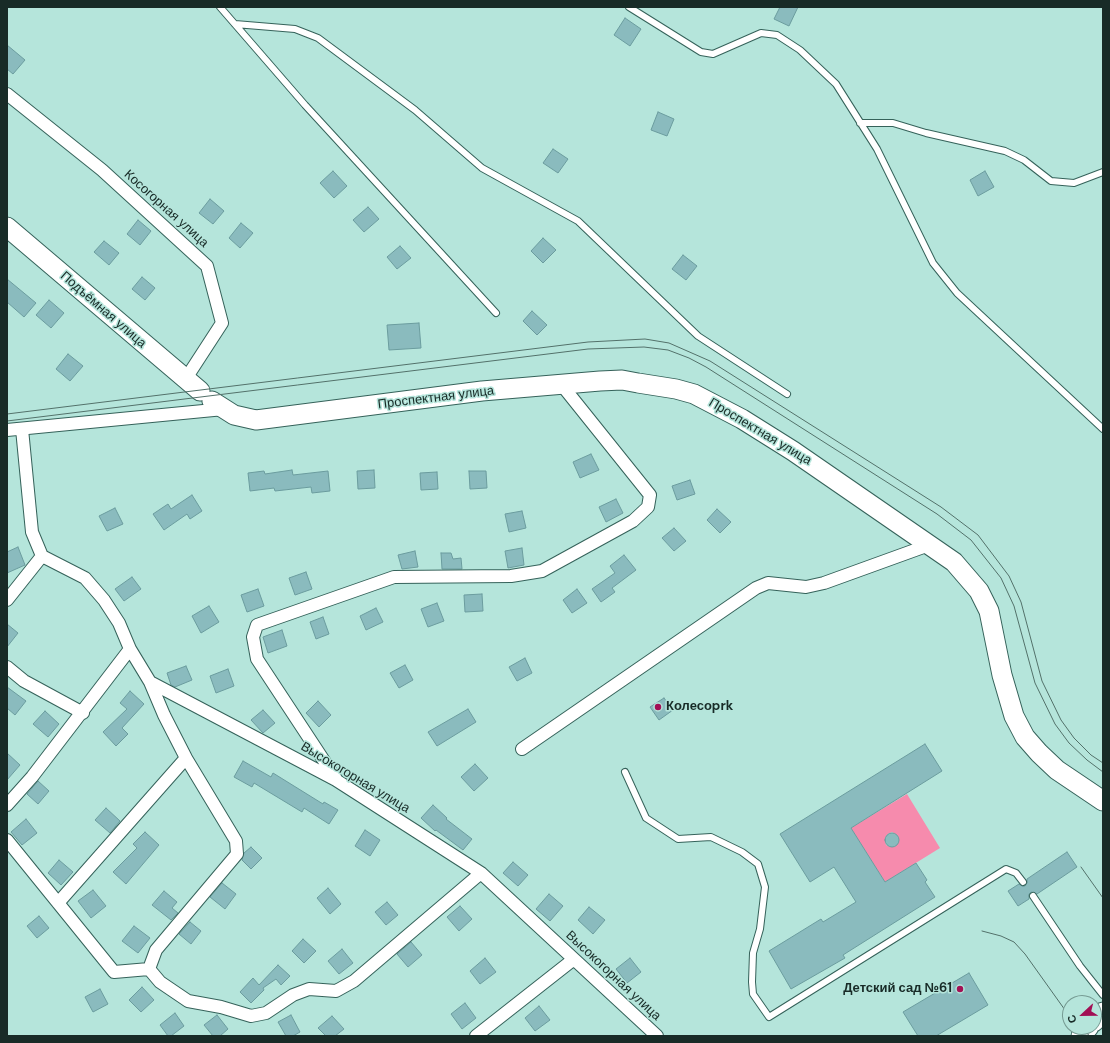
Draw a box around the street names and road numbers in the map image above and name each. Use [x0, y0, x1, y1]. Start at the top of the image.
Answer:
street label: Косогорная улица [121, 167, 211, 251]
street label: Подъёмная улица [57, 269, 149, 351]
street label: Проспектная улица [377, 383, 495, 413]
street label: Проспектная улица [706, 395, 814, 469]
street label: Высокогорная улица [298, 739, 412, 817]
street label: Высокогорная улица [562, 928, 664, 1024]

